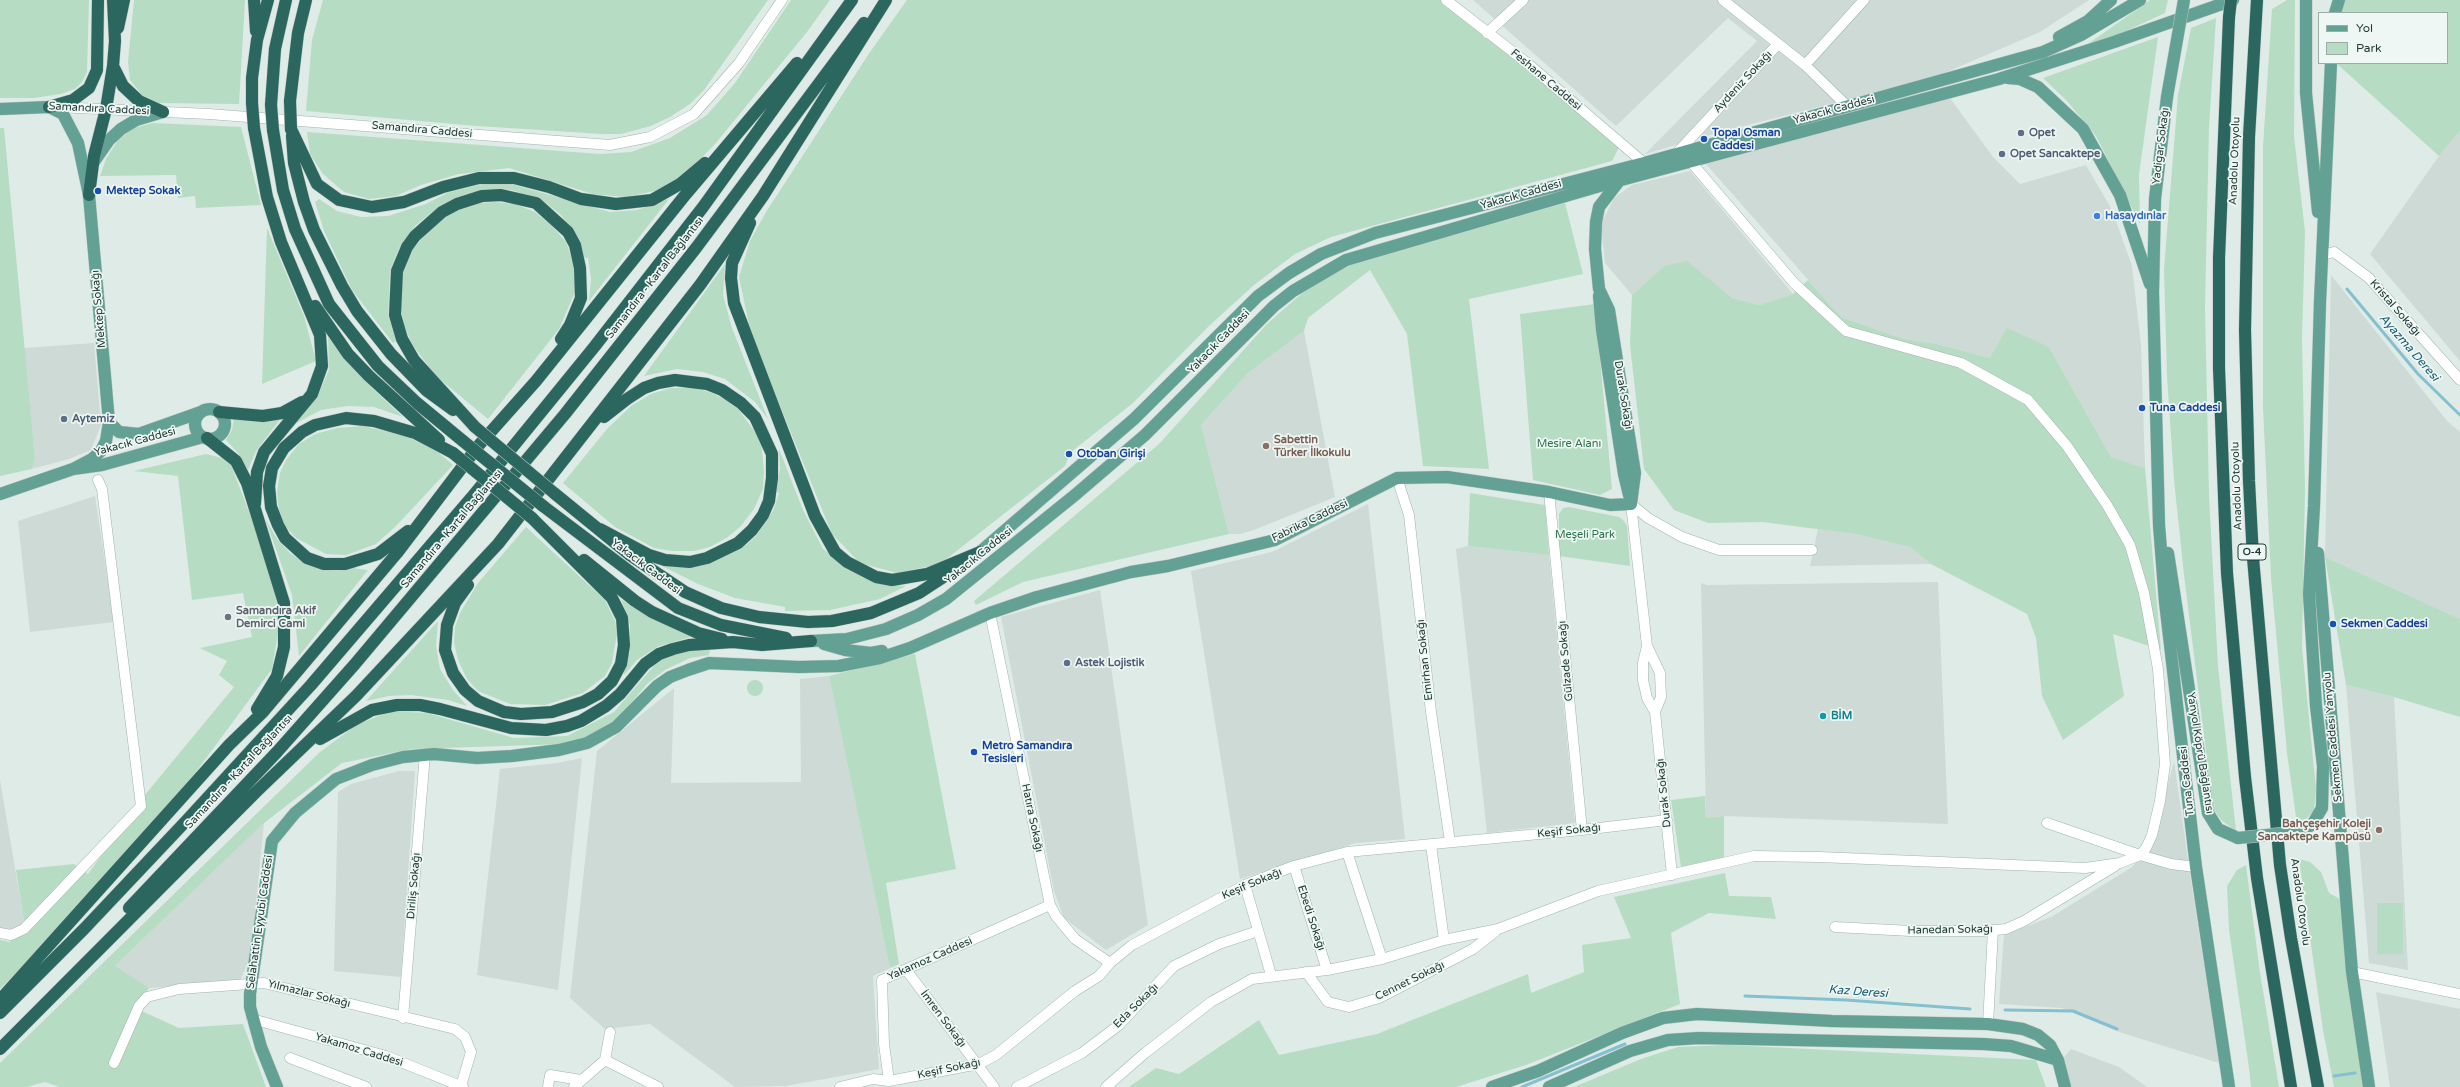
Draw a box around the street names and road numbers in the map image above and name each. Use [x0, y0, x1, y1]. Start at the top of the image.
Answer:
street label: Feshane Caddesi [1508, 47, 1584, 113]
street label: Aydeniz Sokağı [1711, 48, 1775, 116]
street label: Yakacık Caddesi [1792, 93, 1876, 127]
street label: Samandıra Caddesi [48, 100, 150, 118]
street label: Yadigar Sokağı [2150, 107, 2172, 185]
street label: Anadolu Otoyolu [2227, 117, 2243, 205]
street label: Samandıra Caddesi [371, 119, 473, 141]
street label: Yakacık Caddesi [1479, 177, 1563, 213]
street label: Samandıra - Kartal Bağlantısı [603, 214, 707, 342]
street label: Mektep Sokağı [89, 270, 109, 348]
street label: Kristal Sokağı [2367, 277, 2423, 339]
street label: Yakacık Caddesi [1185, 307, 1253, 377]
street label: Durak Sokağı [1611, 360, 1635, 430]
street label: Yakacık Caddesi [93, 425, 177, 459]
street label: Anadolu Otoyolu [2229, 442, 2245, 530]
street label: Samandıra - Kartal Bağlantısı [398, 467, 506, 591]
street label: Fabrika Caddesi [1270, 497, 1350, 545]
street label: Yakacık Caddesi [942, 525, 1016, 587]
street label: Yakacık Caddesi [609, 537, 683, 597]
road number: O-4 [2238, 544, 2266, 560]
street label: Emirhan Sokağı [1414, 619, 1436, 701]
street label: Gülzade Sokağı [1556, 620, 1576, 702]
street label: Sekmen Caddesi Yanyolu [2321, 671, 2345, 803]
street label: Yanyol Köprü Bağlantısı [2184, 691, 2216, 815]
street label: Samandıra - Kartal Bağlantısı [183, 712, 295, 832]
street label: Tuna Caddesi [2177, 745, 2197, 817]
street label: Durak Sokağı [1654, 758, 1674, 828]
street label: Hatıra Sokağı [1018, 783, 1046, 853]
street label: Keşif Sokağı [1537, 821, 1601, 841]
street label: Diriliş Sokağı [405, 852, 423, 920]
street label: Selahattin Eyyubi Caddesi [244, 854, 276, 990]
street label: Anadolu Otoyolu [2287, 857, 2313, 947]
street label: Keşif Sokağı [1220, 865, 1284, 903]
street label: Ebedi Sokağı [1294, 884, 1328, 952]
street label: Hanedan Sokağı [1907, 923, 1993, 937]
street label: Yakamoz Caddesi [886, 934, 974, 984]
street label: Cennet Sokağı [1373, 958, 1447, 1004]
street label: Yılmazlar Sokağı [266, 977, 352, 1011]
street label: Eda Sokağı [1111, 981, 1161, 1031]
street label: İmren Sokağı [917, 988, 969, 1050]
street label: Yakamoz Caddesi [313, 1030, 405, 1070]
street label: Keşif Sokağı [916, 1056, 982, 1082]

